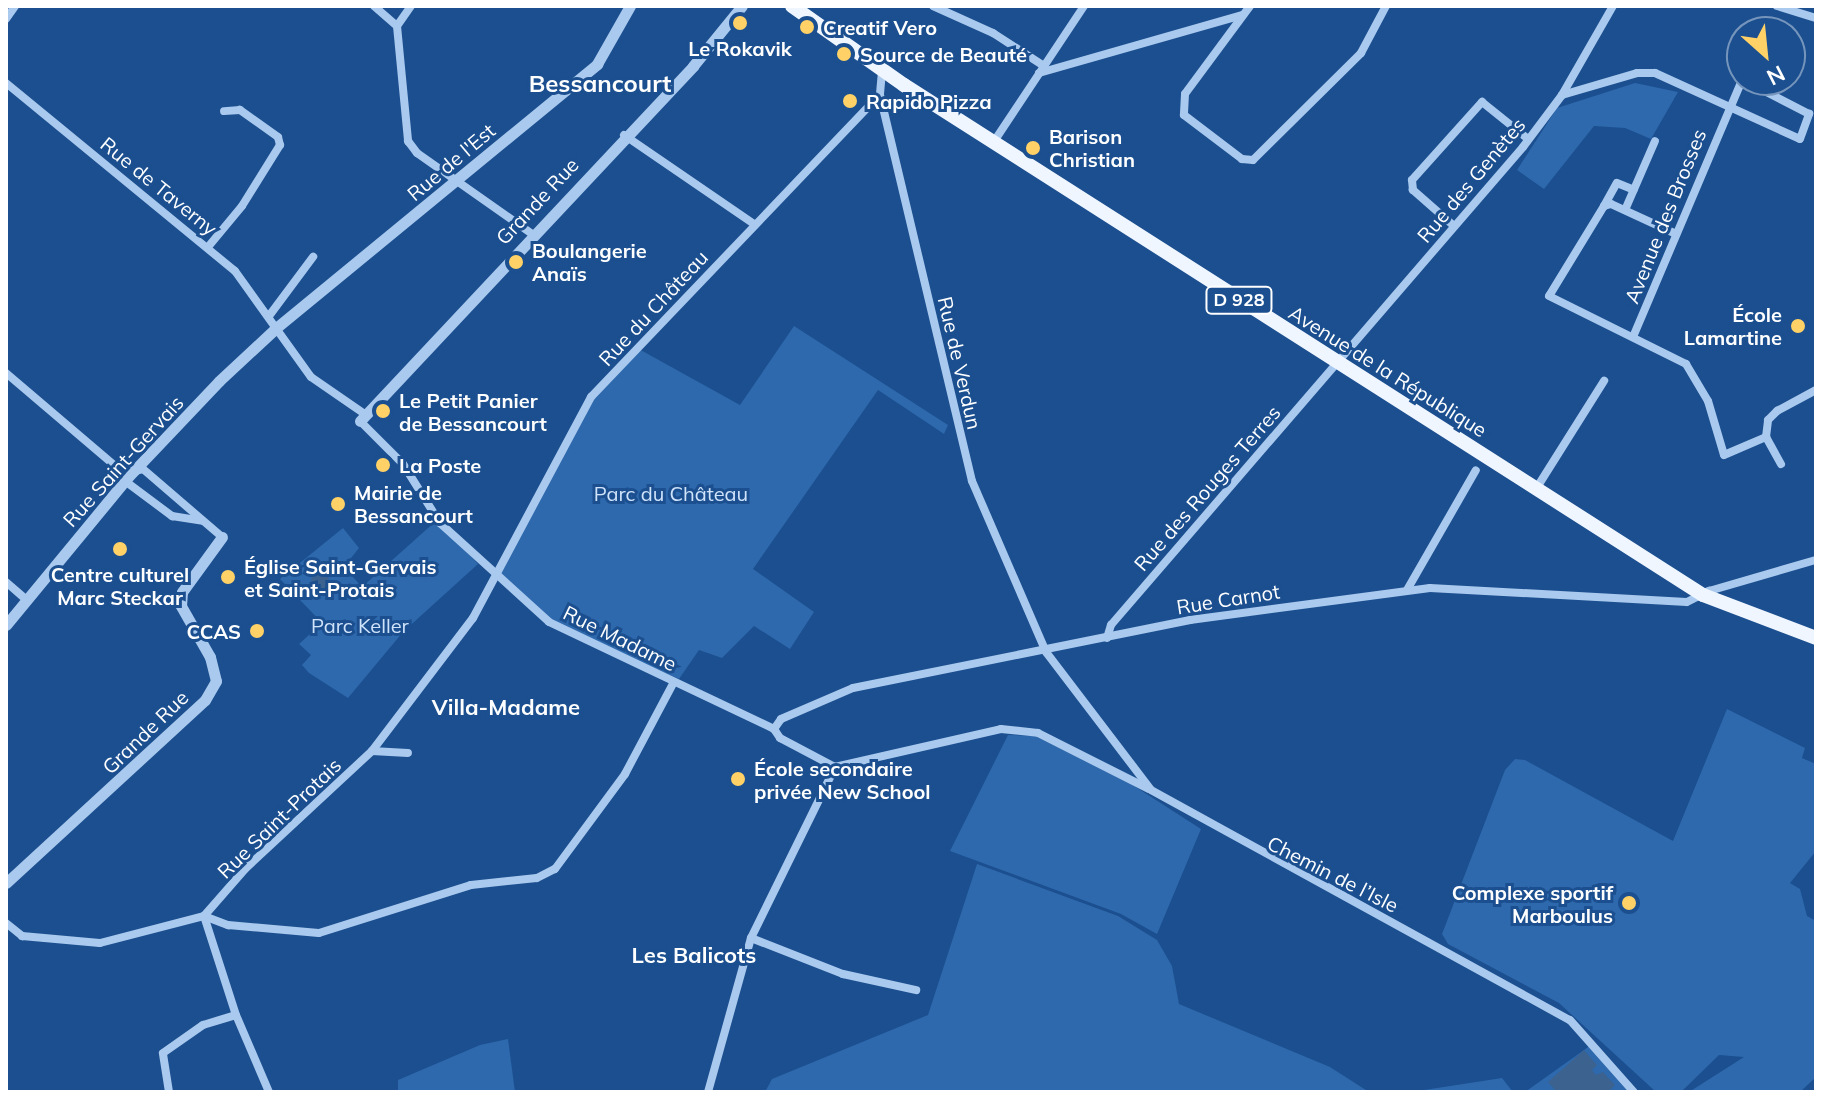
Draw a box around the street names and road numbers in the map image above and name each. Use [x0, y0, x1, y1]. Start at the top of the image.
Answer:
street label: Rue des Genètes [1412, 113, 1530, 247]
street label: Rue de l'Est [402, 118, 500, 206]
street label: Avenue des Brosses [1619, 125, 1711, 307]
street label: Rue de Taverny [96, 132, 222, 240]
street label: Grande Rue [491, 153, 583, 249]
street label: Rue du Château [593, 245, 713, 371]
road number: D 928 [1205, 286, 1273, 314]
street label: Rue de Verdun [933, 294, 987, 432]
street label: Avenue de la République [1285, 300, 1491, 442]
street label: Rue Saint-Gervais [58, 390, 188, 532]
street label: Rue des Rouges Terres [1129, 401, 1285, 575]
street label: Rue Carnot [1175, 579, 1281, 619]
street label: Rue Madame [559, 600, 681, 676]
street label: Grande Rue [97, 685, 193, 779]
street label: Rue Saint-Protais [212, 753, 346, 883]
street label: Chemin de l’Isle [1264, 831, 1402, 917]

